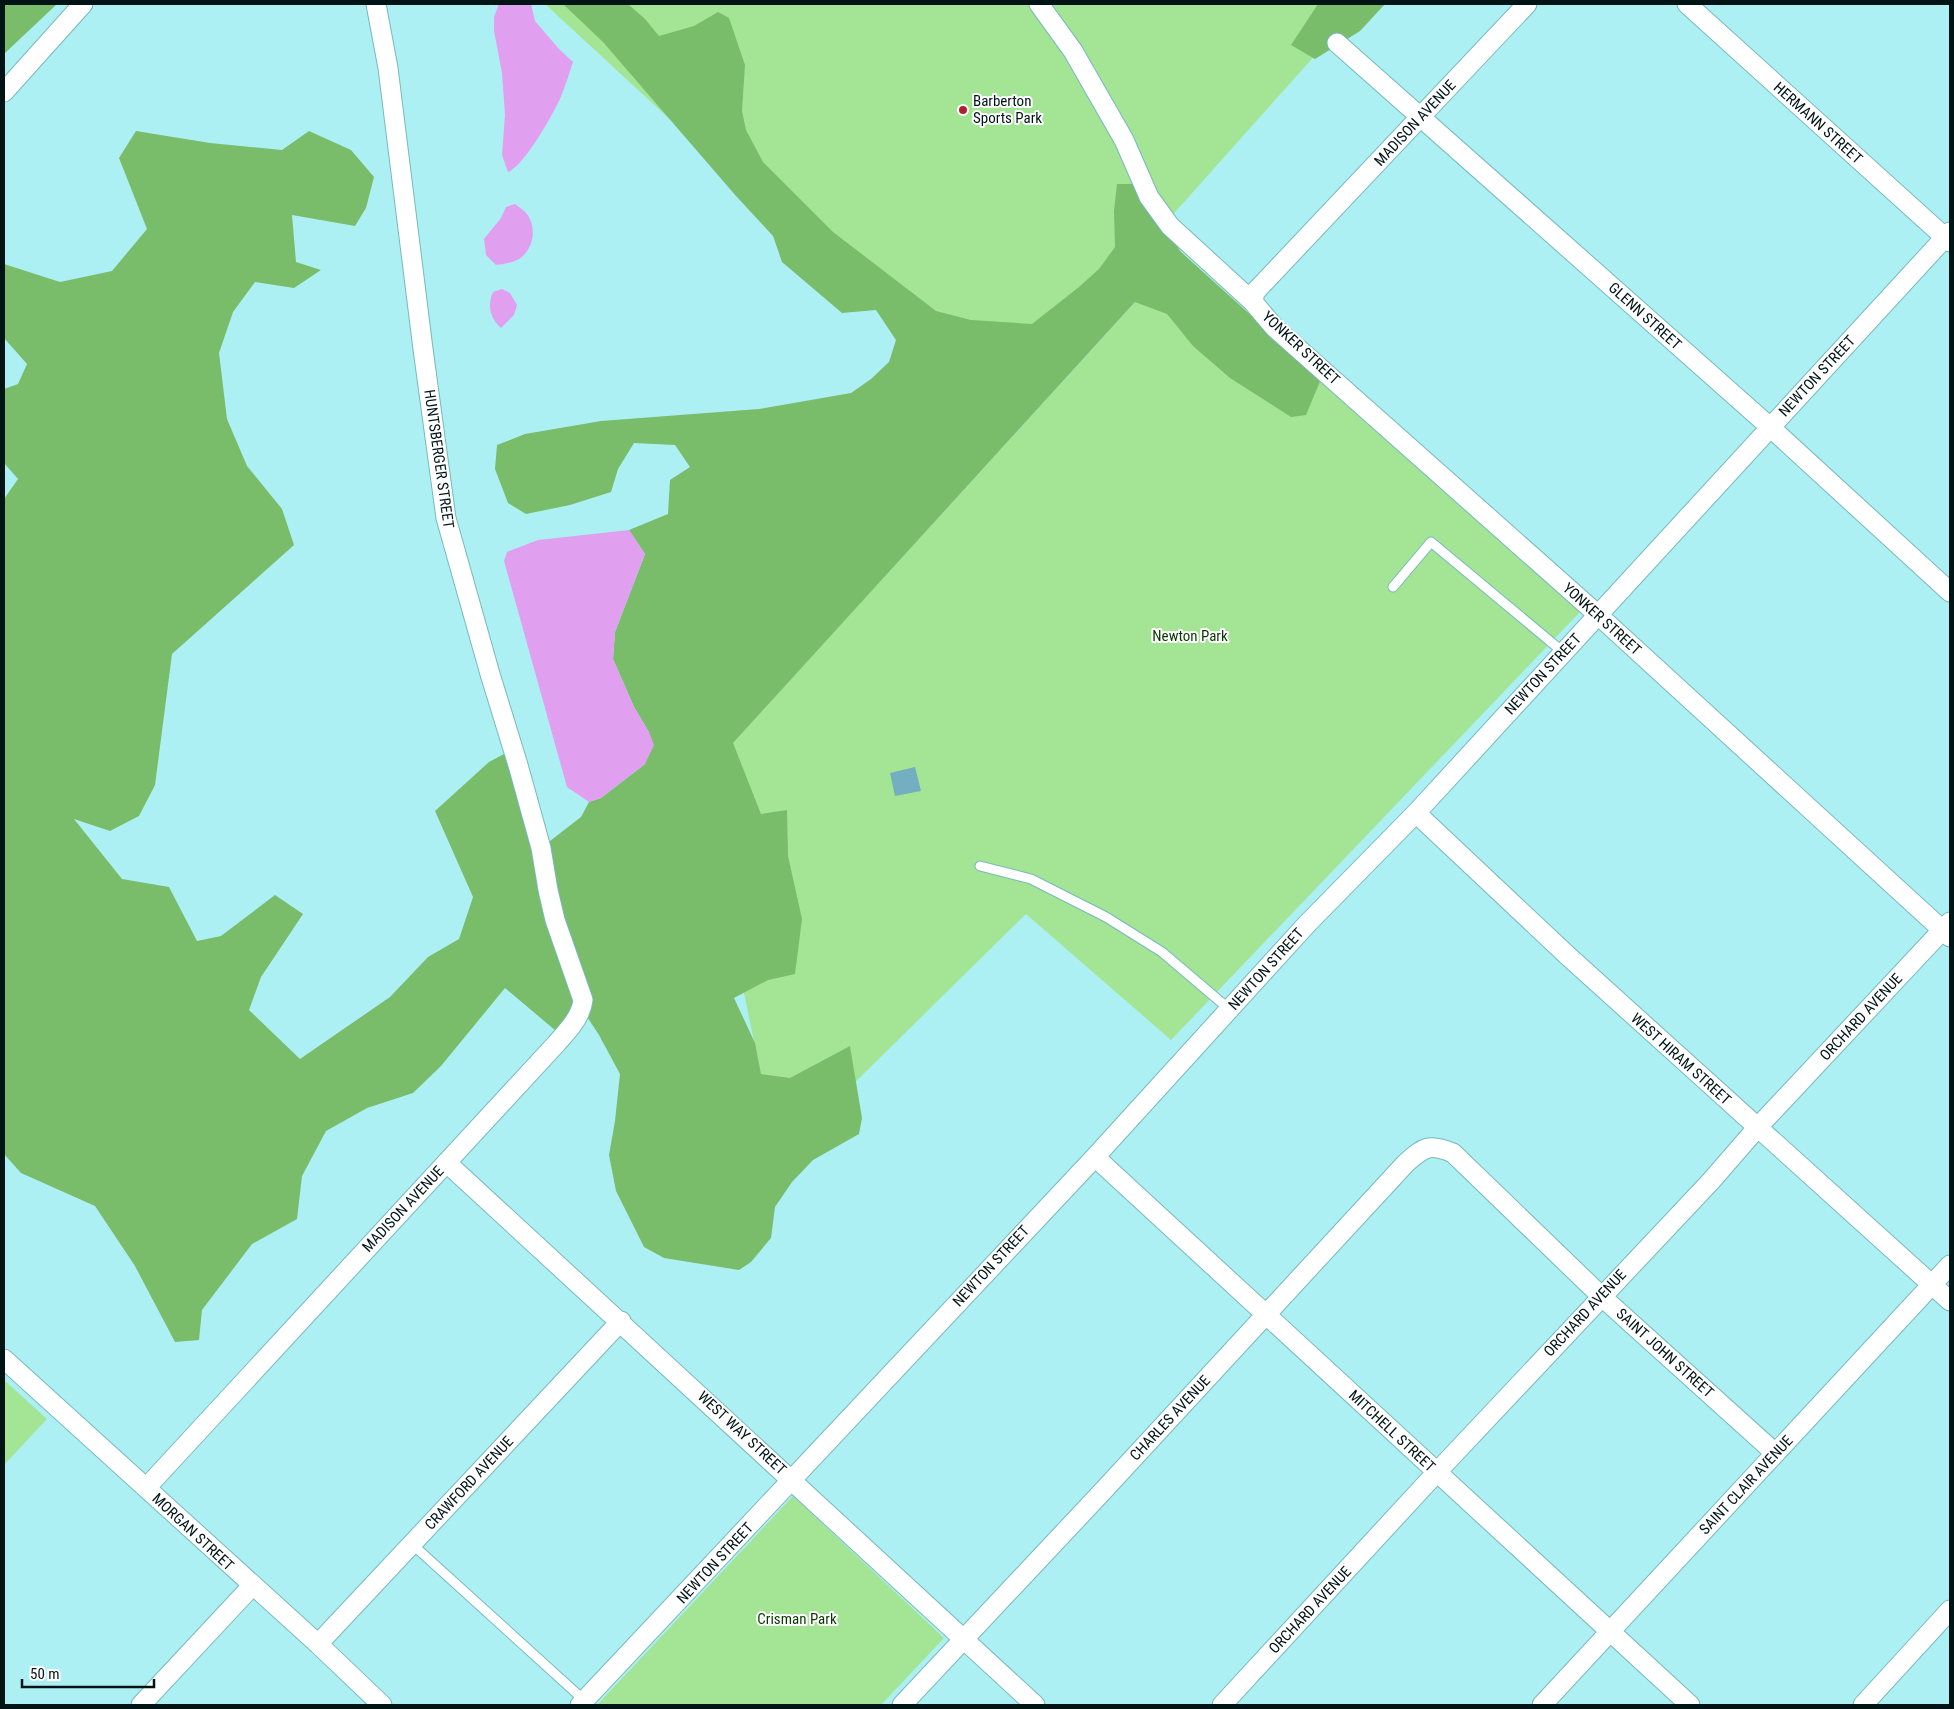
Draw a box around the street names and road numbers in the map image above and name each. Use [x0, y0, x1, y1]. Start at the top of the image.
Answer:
street label: MADISON AVENUE [1371, 76, 1459, 170]
street label: HERMANN STREET [1770, 78, 1866, 168]
street label: GLENN STREET [1605, 279, 1685, 354]
street label: YONKER STREET [1259, 308, 1344, 389]
street label: NEWTON STREET [1775, 332, 1859, 420]
street label: HUNTSBERGER STREET [420, 388, 458, 530]
street label: YONKER STREET [1559, 579, 1645, 659]
street label: NEWTON STREET [1501, 630, 1585, 718]
street label: NEWTON STREET [1224, 924, 1308, 1014]
street label: ORCHARD AVENUE [1816, 970, 1906, 1064]
street label: WEST HIRAM STREET [1627, 1009, 1735, 1109]
street label: MADISON AVENUE [359, 1162, 447, 1256]
street label: NEWTON STREET [949, 1222, 1033, 1310]
street label: ORCHARD AVENUE [1540, 1266, 1630, 1360]
street label: SAINT JOHN STREET [1613, 1305, 1718, 1402]
street label: CHARLES AVENUE [1126, 1372, 1214, 1464]
street label: MITCHELL STREET [1345, 1386, 1439, 1476]
street label: WEST WAY STREET [694, 1387, 790, 1479]
street label: SAINT CLAIR AVENUE [1695, 1432, 1797, 1538]
street label: CRAWFORD AVENUE [421, 1433, 517, 1533]
street label: MORGAN STREET [148, 1490, 238, 1575]
street label: NEWTON STREET [673, 1519, 757, 1607]
street label: ORCHARD AVENUE [1265, 1563, 1355, 1657]

